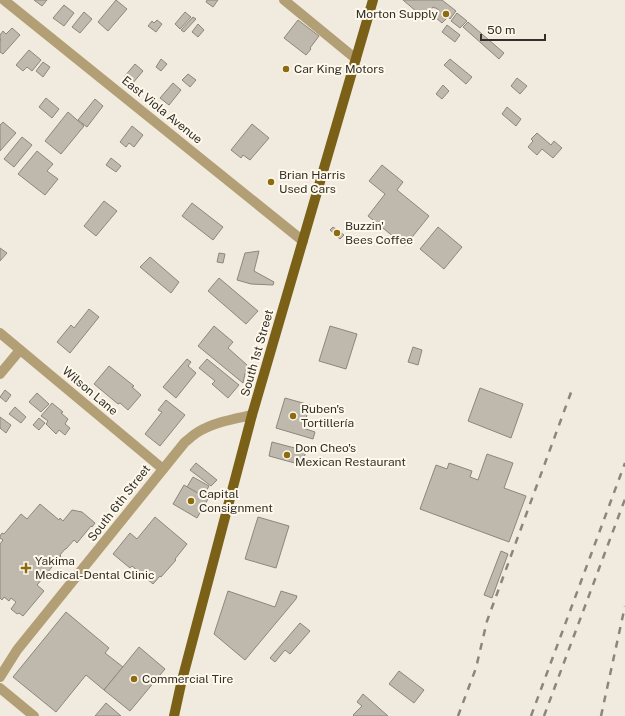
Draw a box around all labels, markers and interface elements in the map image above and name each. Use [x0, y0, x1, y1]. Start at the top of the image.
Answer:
place label: Morton Supply [356, 7, 439, 21]
marker: Morton Supply [441, 9, 451, 19]
scale bar [481, 16, 545, 42]
text: 50 m [487, 23, 515, 37]
place label: Car King Motors [294, 62, 384, 76]
marker: Car King Motors [281, 64, 291, 74]
street label: East Viola Avenue [119, 73, 205, 147]
place label: Brian Harris Used Cars [279, 168, 345, 196]
marker: Brian Harris Used Cars [266, 177, 276, 187]
place label: Buzzin' Bees Coffee [345, 219, 413, 247]
marker: Buzzin' Bees Coffee [332, 228, 342, 238]
street label: South 1st Street [238, 308, 276, 398]
street label: Wilson Lane [60, 364, 121, 418]
place label: Ruben's Tortillería [301, 402, 354, 430]
marker: Ruben's Tortillería [288, 411, 298, 421]
place label: Don Cheo's Mexican Restaurant [295, 441, 406, 469]
marker: Don Cheo's Mexican Restaurant [282, 450, 292, 460]
street label: South 6th Street [85, 462, 153, 544]
place label: Capital Consignment [199, 487, 273, 515]
marker: Capital Consignment [186, 496, 196, 506]
place label: Yakima Medical-Dental Clinic [35, 554, 154, 582]
marker: Yakima Medical-Dental Clinic [20, 562, 32, 574]
place label: Commercial Tire [142, 672, 234, 686]
marker: Commercial Tire [129, 674, 139, 684]

